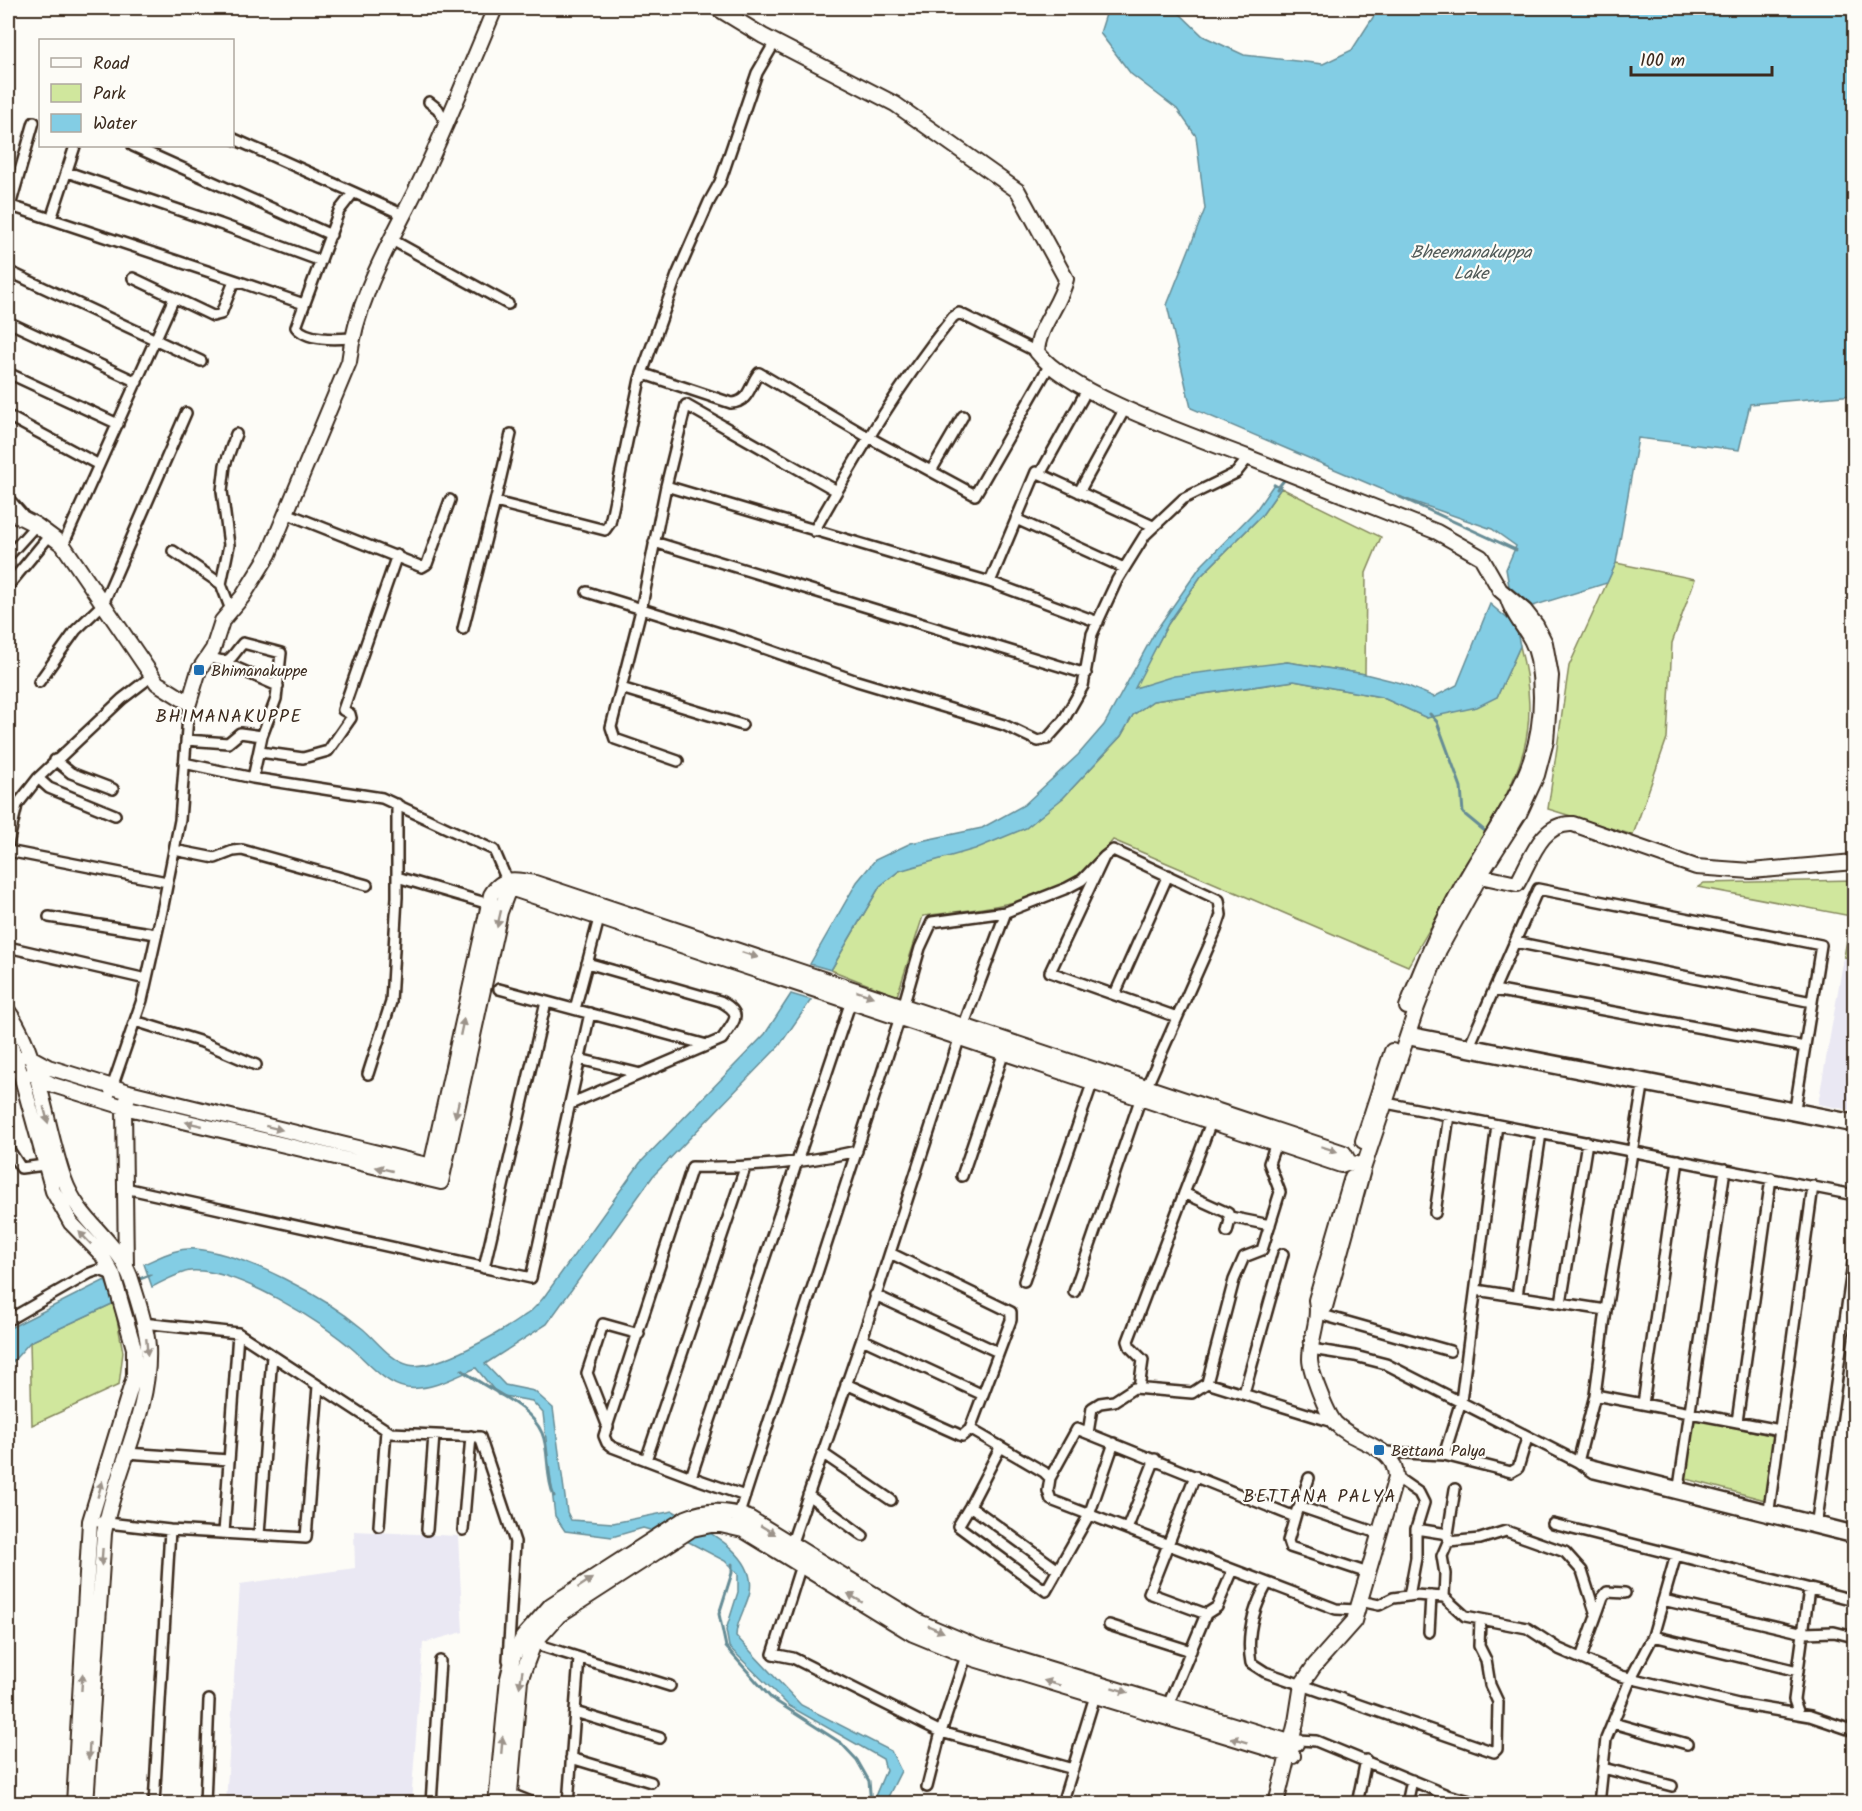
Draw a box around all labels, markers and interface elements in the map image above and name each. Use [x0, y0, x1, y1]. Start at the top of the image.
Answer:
legend [39, 39, 234, 147]
scale bar [1631, 39, 1772, 77]
text: 100 m [1640, 47, 1685, 76]
text: Road [93, 50, 130, 79]
text: Park [93, 80, 126, 109]
text: Water [93, 110, 138, 139]
water label: Bheemanakuppa Lake [1411, 239, 1533, 289]
place label: Bhimanakuppe [211, 659, 308, 684]
marker: Bhimanakuppe [192, 663, 206, 677]
district label: BHIMANAKUPPE [156, 703, 302, 732]
one-way arrow [493, 909, 503, 928]
one-way arrow [741, 950, 759, 960]
one-way arrow [856, 989, 874, 999]
one-way arrow [458, 1017, 467, 1036]
one-way arrow [452, 1100, 461, 1119]
one-way arrow [42, 1106, 51, 1124]
one-way arrow [185, 1118, 203, 1128]
one-way arrow [265, 1123, 283, 1133]
one-way arrow [1320, 1144, 1338, 1154]
one-way arrow [375, 1163, 393, 1173]
one-way arrow [79, 1231, 93, 1245]
one-way arrow [142, 1338, 151, 1357]
place label: Bettana Palya [1391, 1439, 1486, 1464]
marker: Bettana Palya [1372, 1443, 1386, 1457]
one-way arrow [95, 1480, 105, 1498]
district label: BETTANA PALYA [1243, 1483, 1397, 1512]
one-way arrow [760, 1525, 777, 1535]
one-way arrow [97, 1547, 107, 1566]
one-way arrow [577, 1577, 593, 1589]
one-way arrow [847, 1593, 863, 1604]
one-way arrow [927, 1624, 945, 1634]
one-way arrow [516, 1670, 525, 1689]
one-way arrow [77, 1673, 86, 1692]
one-way arrow [1043, 1678, 1061, 1687]
one-way arrow [1112, 1686, 1130, 1696]
one-way arrow [1230, 1735, 1248, 1744]
one-way arrow [497, 1736, 506, 1755]
one-way arrow [84, 1742, 94, 1761]

